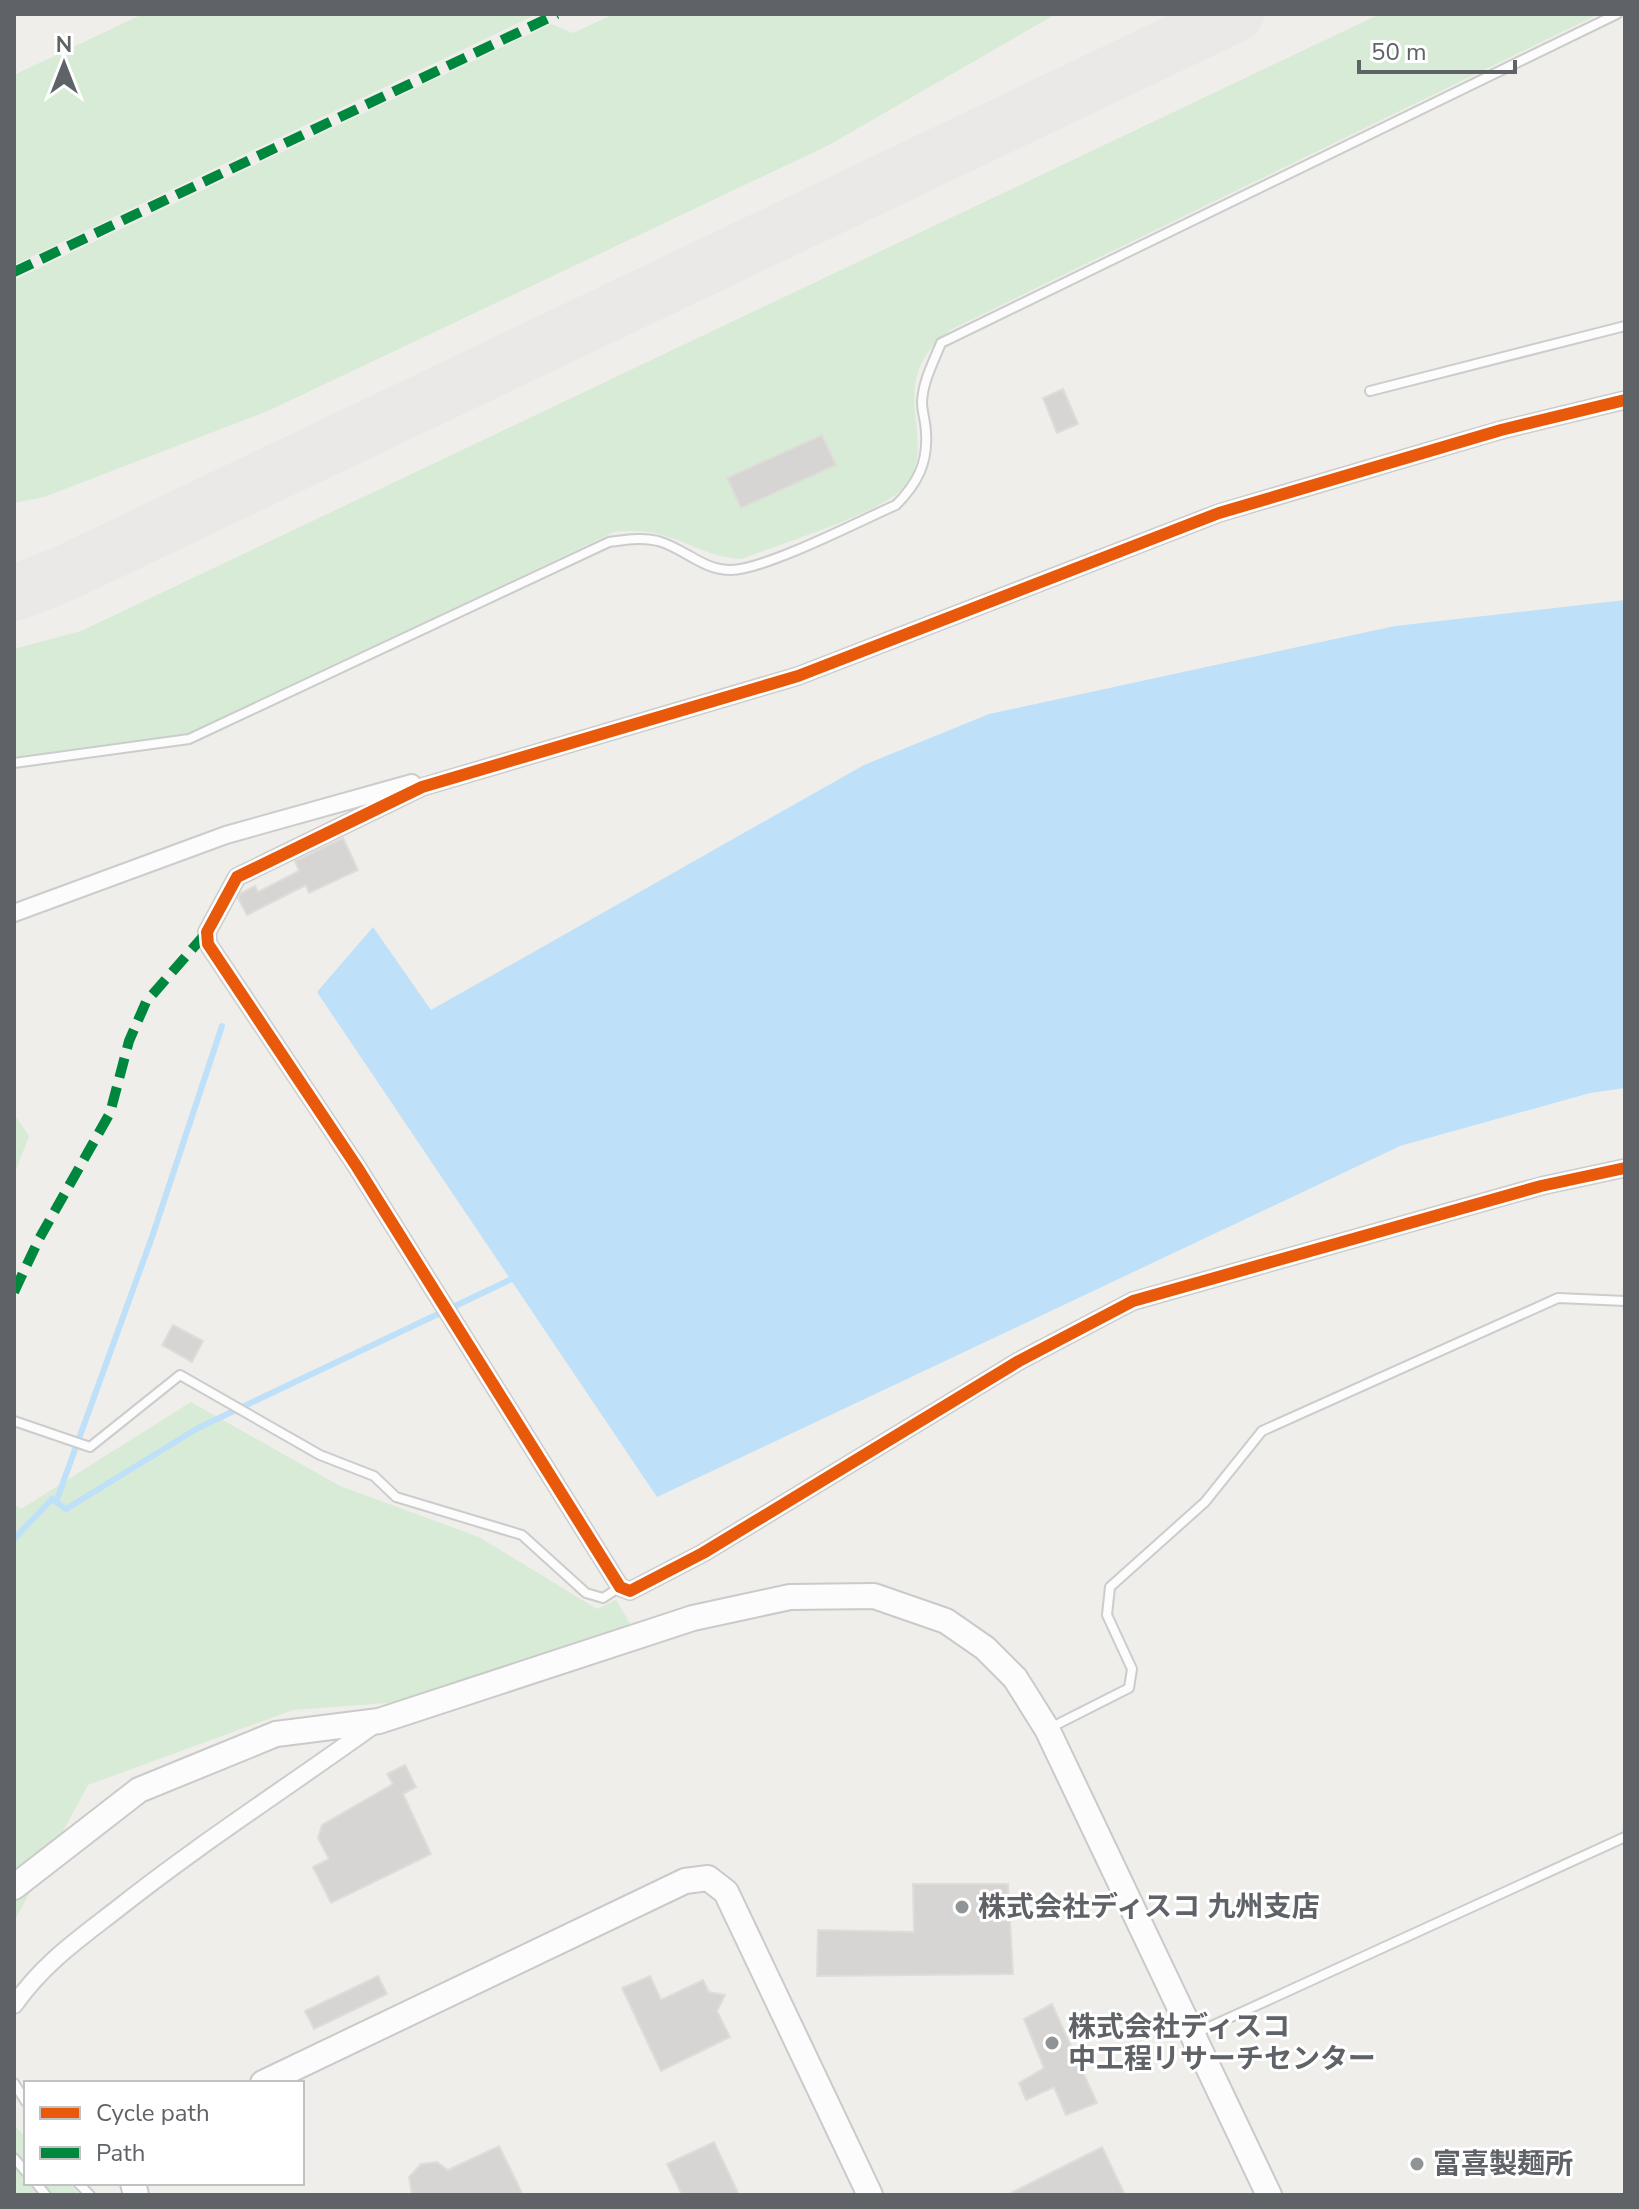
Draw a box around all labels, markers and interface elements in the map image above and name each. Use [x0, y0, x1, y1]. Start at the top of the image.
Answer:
north arrow [24, 24, 104, 104]
scale bar [1359, 24, 1515, 74]
text: N [56, 30, 72, 60]
text: 50 m [1371, 36, 1427, 68]
place label: 株式会社ディスコ 九州支店 [978, 1888, 1320, 1926]
marker: 株式会社ディスコ 九州支店 [953, 1898, 971, 1916]
place label: 株式会社ディスコ 中工程リサーチセンター [1068, 2008, 1376, 2078]
marker: 株式会社ディスコ 中工程リサーチセンター [1043, 2034, 1061, 2052]
legend [24, 2081, 304, 2185]
text: Cycle path [96, 2097, 210, 2129]
text: Path [96, 2137, 145, 2169]
place label: 富喜製麺所 [1433, 2145, 1573, 2183]
marker: 富喜製麺所 [1408, 2155, 1426, 2173]

